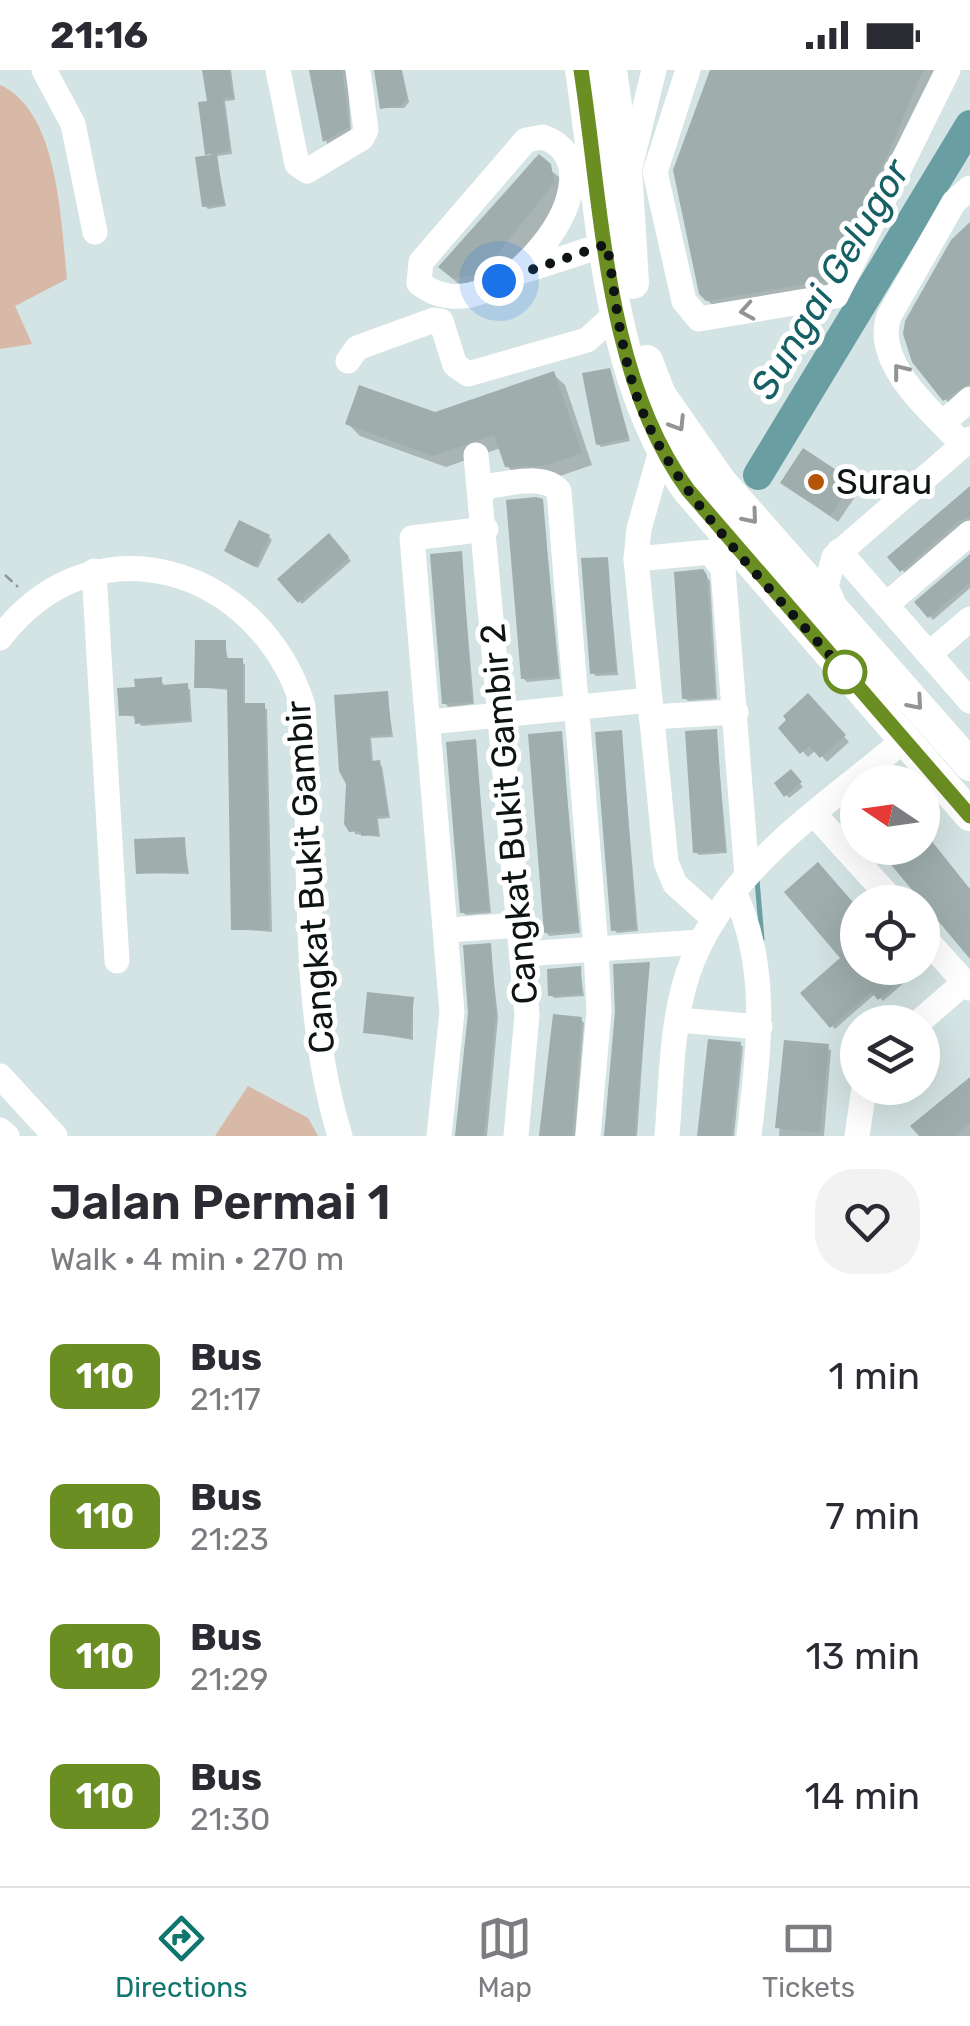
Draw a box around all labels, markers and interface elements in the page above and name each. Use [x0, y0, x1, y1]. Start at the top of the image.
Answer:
text: 21:16 [50, 12, 148, 58]
water label: Sungai Gelugor [740, 150, 920, 407]
your location [474, 256, 524, 306]
one-way arrow [739, 300, 755, 321]
one-way arrow [894, 364, 911, 382]
one-way arrow [665, 413, 684, 431]
place label: Surau [836, 461, 932, 503]
marker: Surau [805, 471, 827, 493]
one-way arrow [739, 506, 757, 524]
street label: Cangkat Bukit Gambir 2 [471, 622, 547, 1006]
unlabelled marker [824, 651, 866, 693]
one-way arrow [904, 691, 922, 710]
street label: Cangkat Bukit Gambir [277, 699, 343, 1055]
north arrow [840, 765, 940, 865]
map controls [840, 765, 940, 1105]
button: locate [840, 885, 940, 985]
button: layers [840, 1005, 940, 1105]
button: heart [815, 1169, 920, 1274]
text: Jalan Permai 1 [50, 1174, 390, 1231]
text: Walk · 4 min · 270 m [50, 1240, 344, 1278]
text: Bus [190, 1334, 262, 1380]
text: 1 min [828, 1353, 920, 1399]
text: 110 [76, 1355, 134, 1397]
text: 21:17 [190, 1380, 261, 1418]
text: Bus [190, 1474, 262, 1520]
text: 7 min [825, 1493, 920, 1539]
text: 110 [76, 1495, 134, 1537]
text: 21:23 [190, 1520, 269, 1558]
text: Bus [190, 1614, 262, 1660]
text: 13 min [806, 1633, 920, 1679]
text: 110 [76, 1635, 134, 1677]
text: 21:29 [190, 1660, 268, 1698]
text: Bus [190, 1754, 262, 1800]
text: 14 min [805, 1773, 920, 1819]
text: 110 [76, 1775, 134, 1817]
text: 21:30 [190, 1800, 270, 1838]
tab: Directions [115, 1911, 248, 2004]
tab: Map [477, 1911, 532, 2004]
tab: Tickets [762, 1911, 855, 2004]

